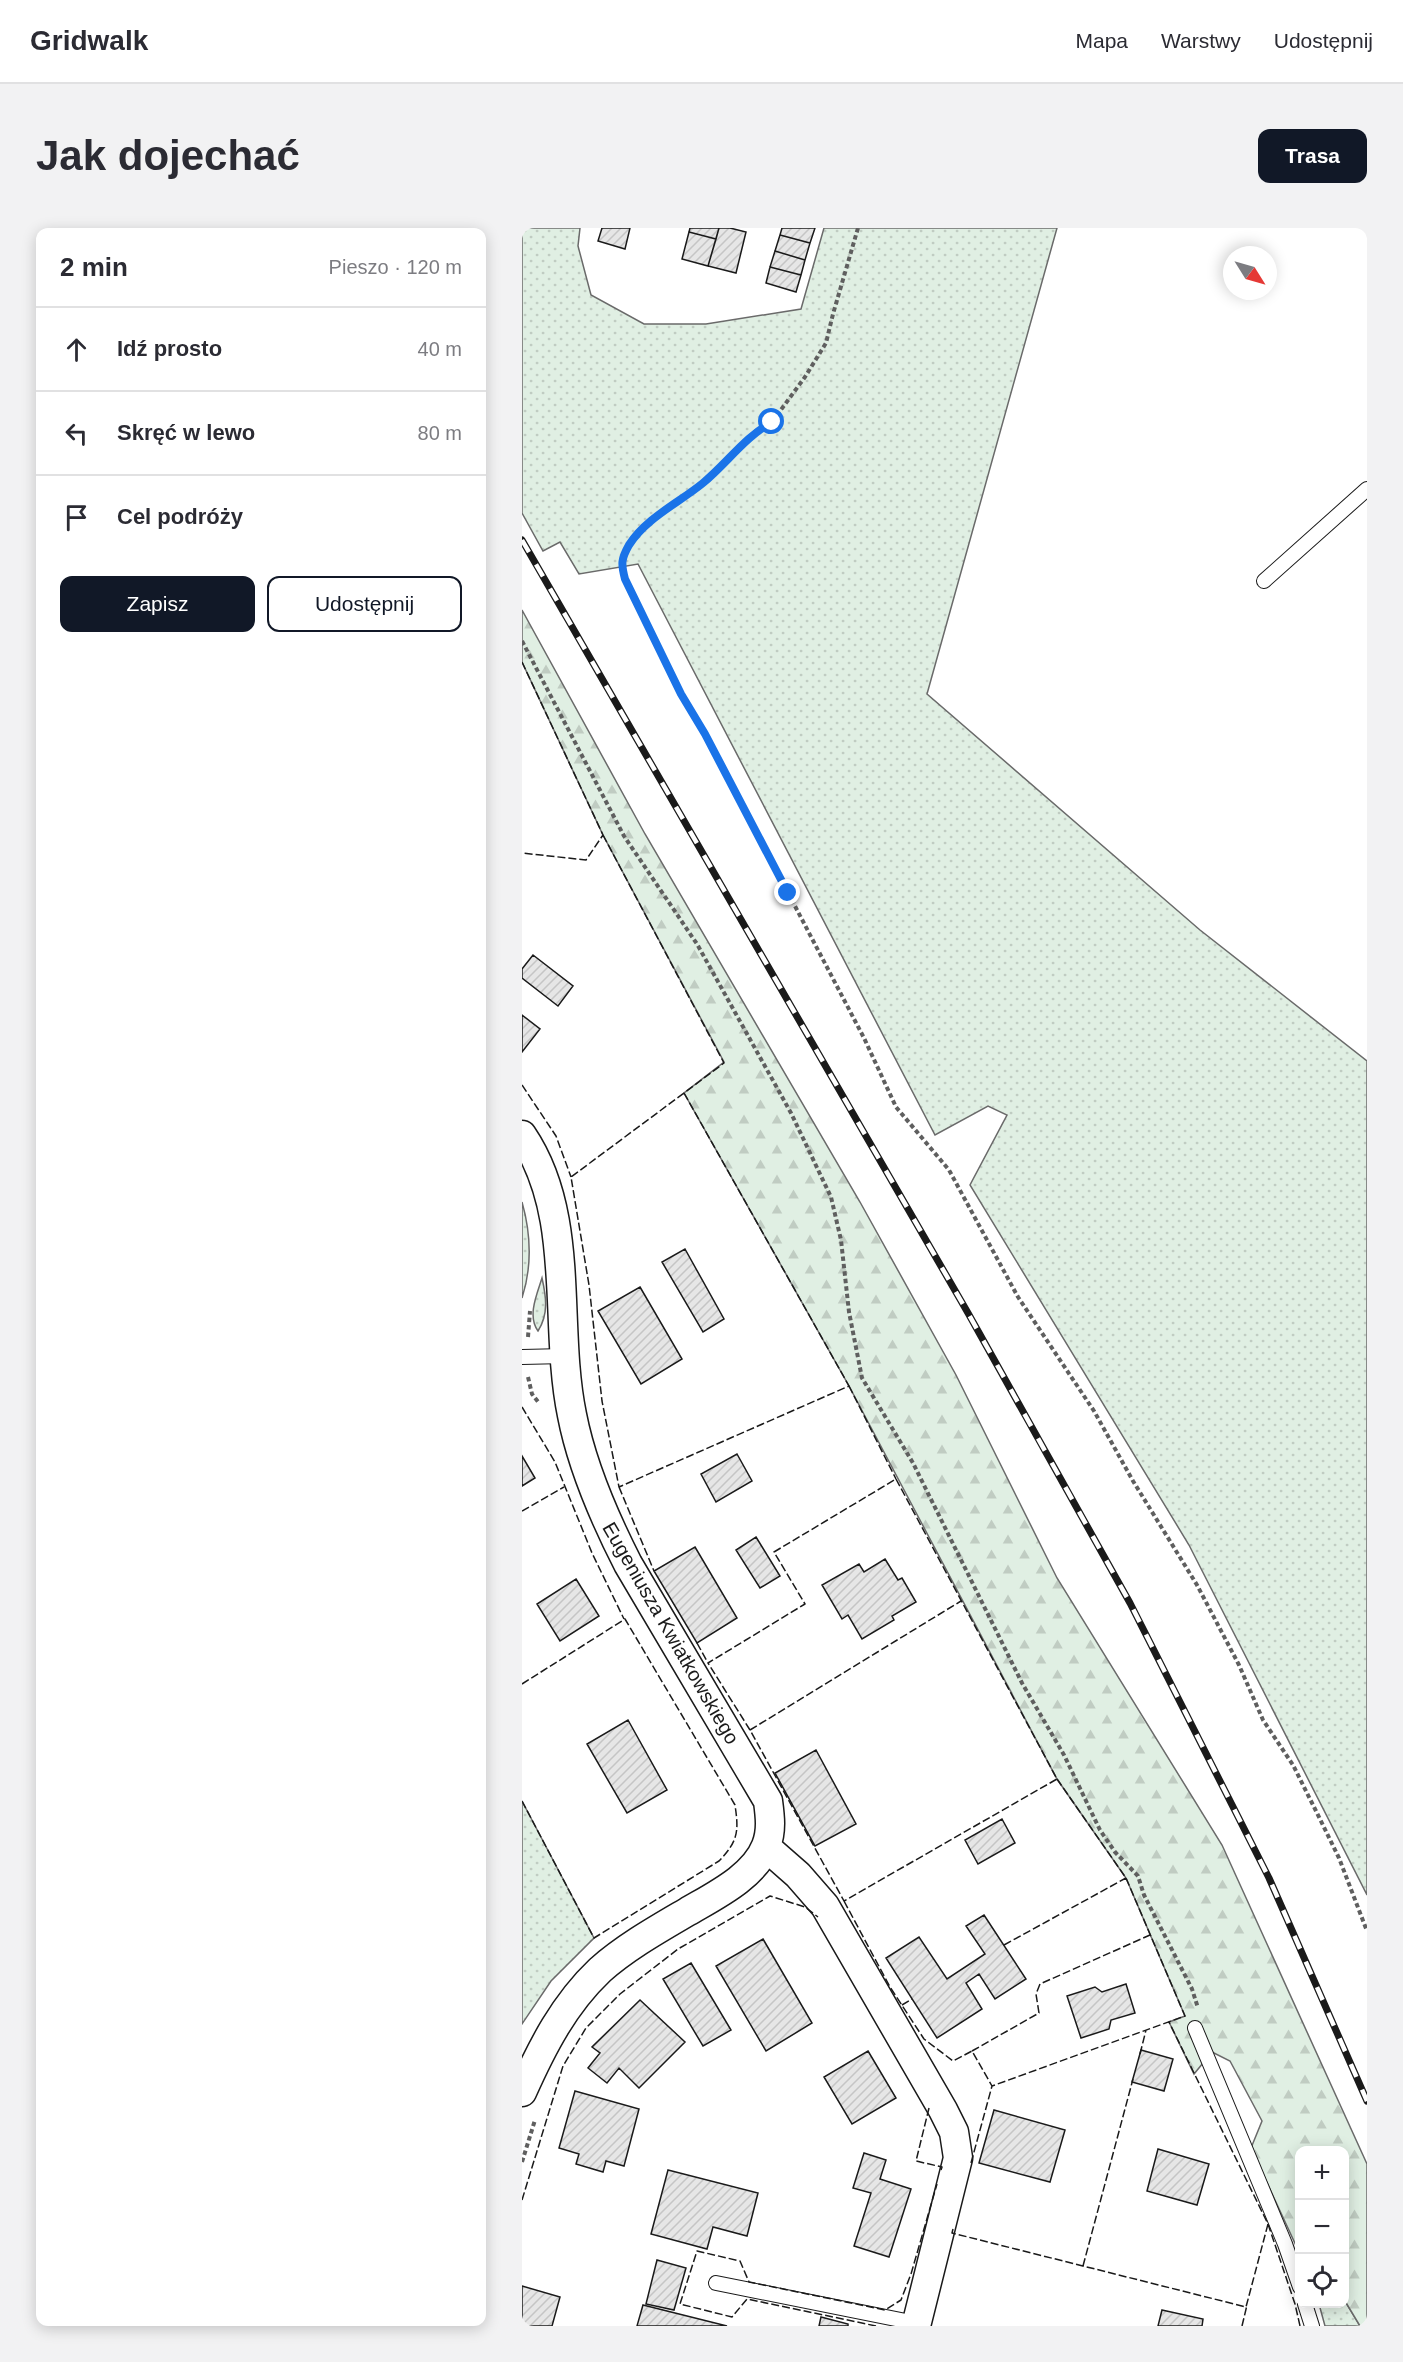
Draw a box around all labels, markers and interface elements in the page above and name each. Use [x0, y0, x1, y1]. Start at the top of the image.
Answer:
text: Gridwalk [30, 25, 148, 56]
text: Mapa [1076, 29, 1128, 52]
text: Warstwy [1161, 29, 1241, 52]
text: Udostępnij [1274, 29, 1373, 52]
button: Trasa [1258, 129, 1367, 183]
text: Jak dojechać [36, 132, 300, 179]
north arrow [1223, 246, 1277, 300]
text: 2 min [60, 252, 128, 282]
text: Pieszo · 120 m [329, 256, 462, 278]
icon: ahead [60, 333, 93, 366]
text: Idź prosto [117, 336, 222, 361]
text: 40 m [418, 338, 462, 360]
route start [758, 408, 784, 434]
icon: left [60, 417, 93, 450]
text: Skręć w lewo [117, 420, 255, 445]
text: 80 m [418, 422, 462, 444]
icon: arrive [60, 501, 93, 534]
text: Cel podróży [117, 504, 243, 529]
button: Zapisz [60, 576, 255, 632]
button: Udostępnij [267, 576, 462, 632]
route end [774, 879, 800, 905]
street label: Eugeniusza Kwiatkowskiego [598, 1518, 744, 1748]
map controls [1295, 2146, 1349, 2308]
button: + [1295, 2146, 1349, 2200]
button: − [1295, 2200, 1349, 2254]
button: locate [1295, 2254, 1349, 2308]

